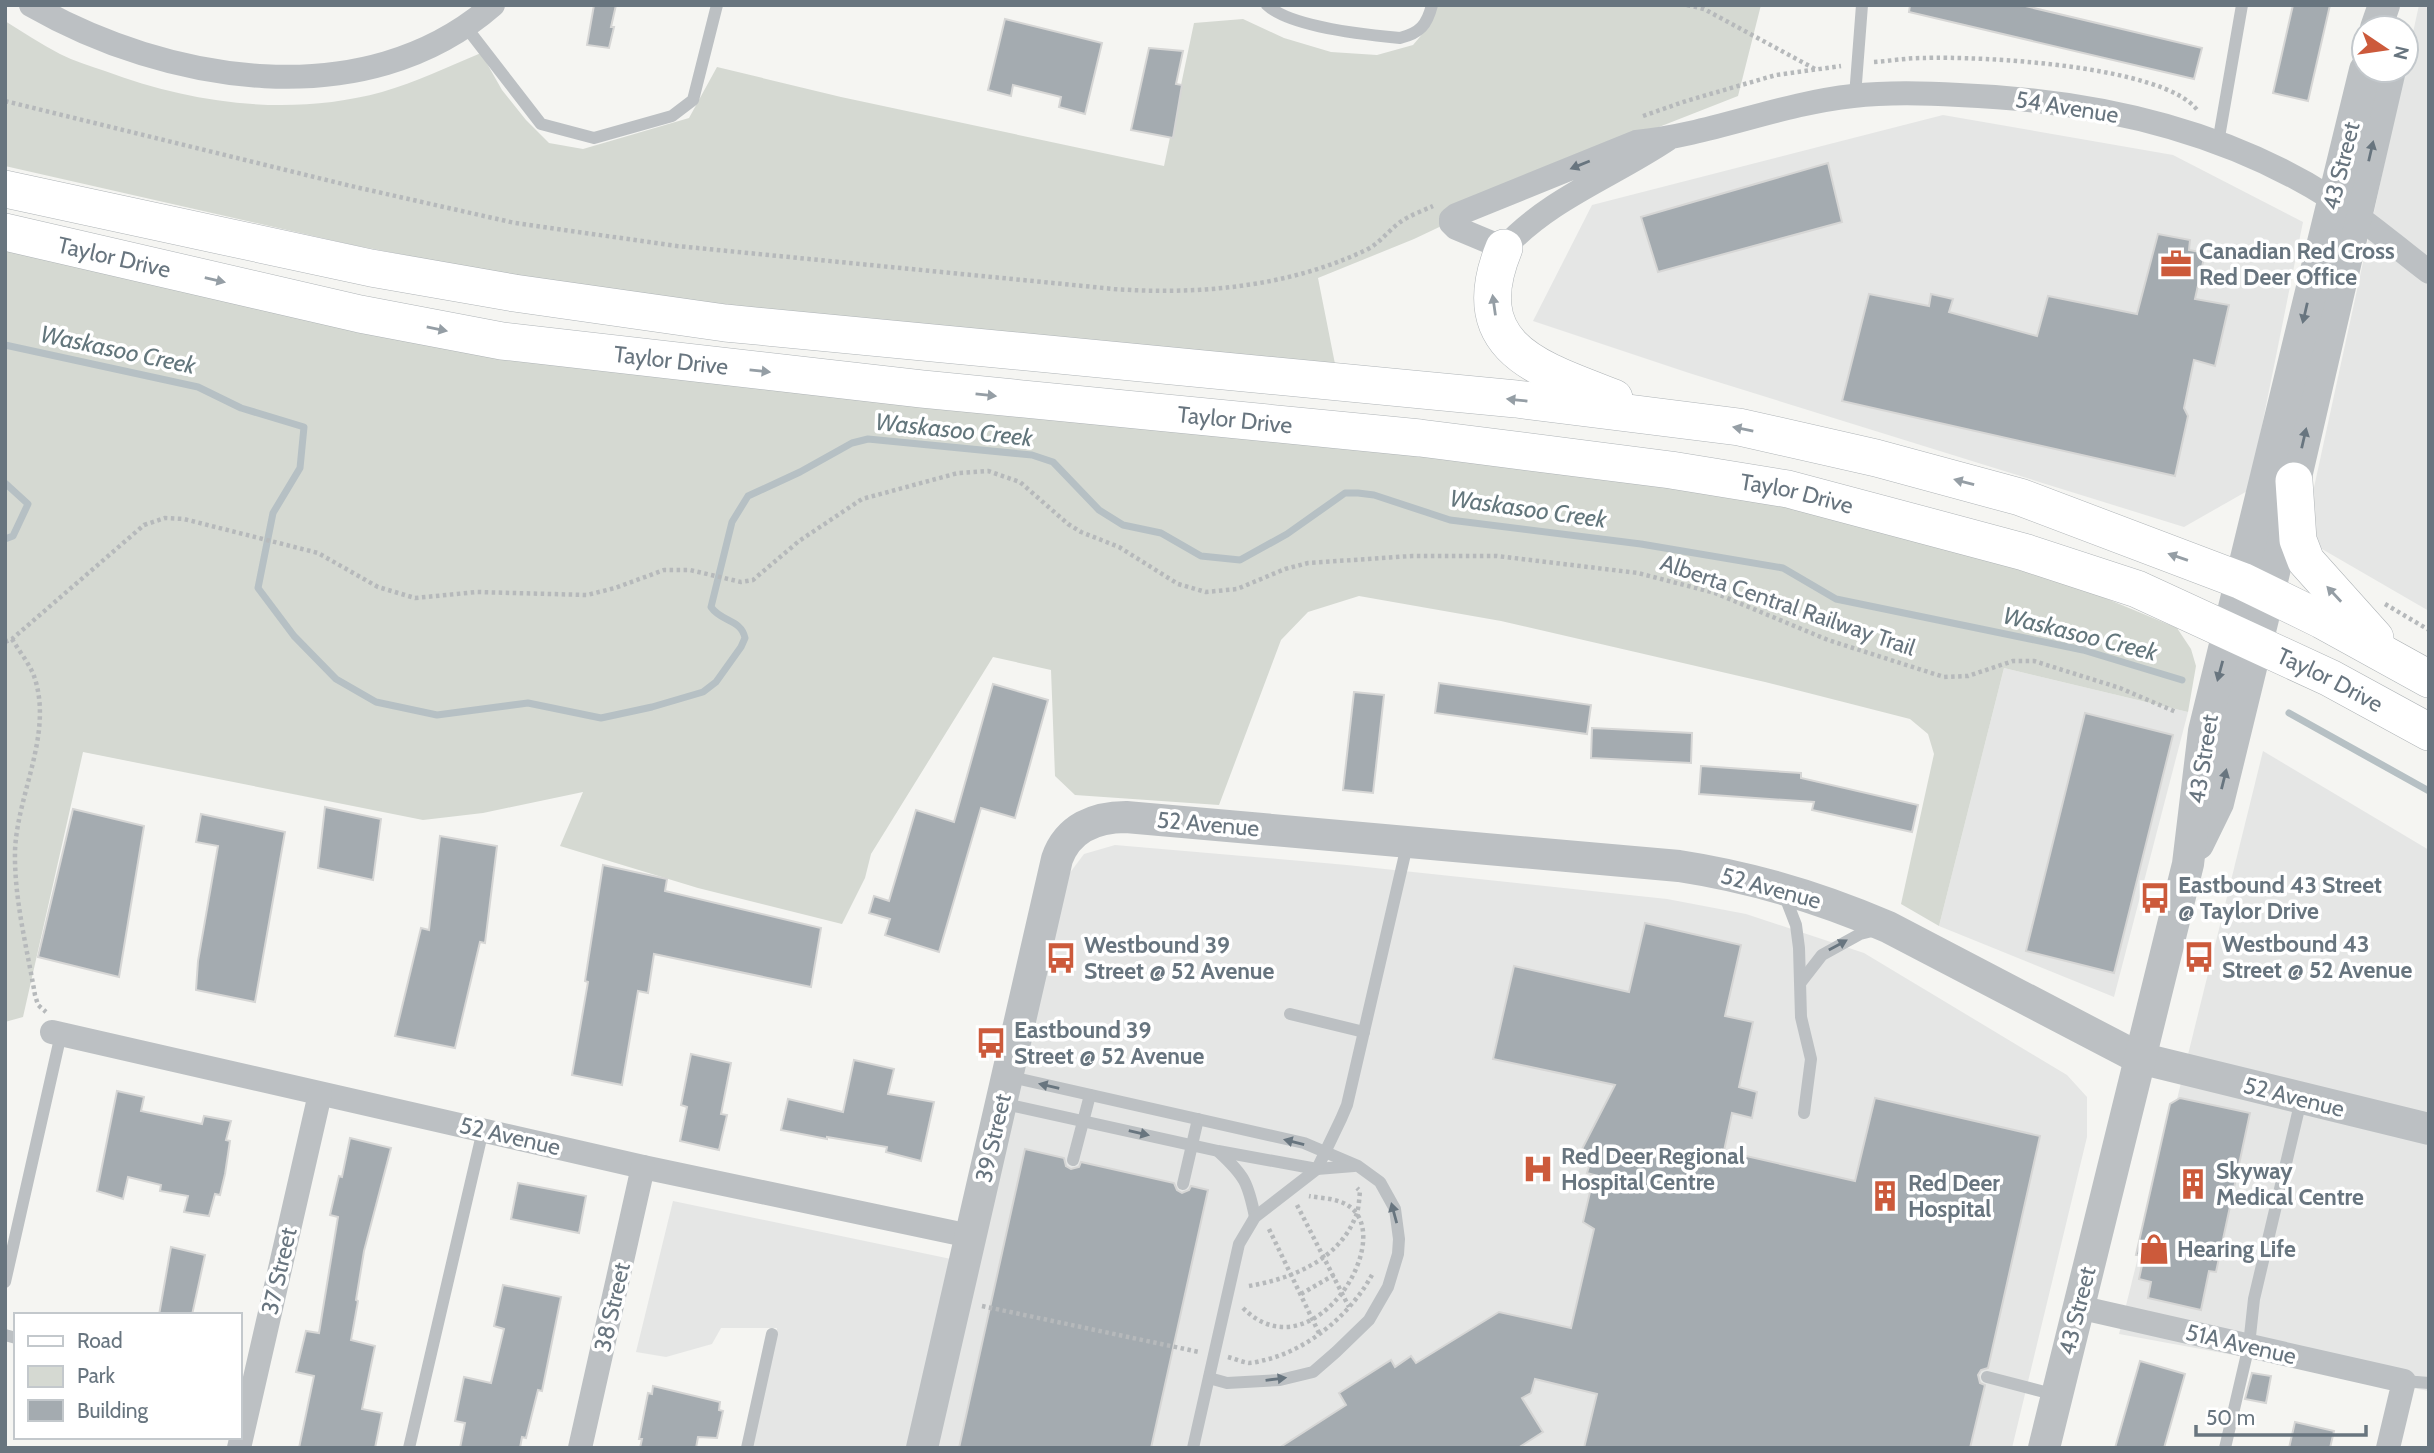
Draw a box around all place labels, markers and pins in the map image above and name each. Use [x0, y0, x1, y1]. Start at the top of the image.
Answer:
place label: Canadian Red Cross Red Deer Office [2199, 237, 2395, 291]
office icon: Canadian Red Cross Red Deer Office [2159, 247, 2193, 281]
place label: Eastbound 43 Street @ Taylor Drive [2178, 871, 2382, 925]
bus stop icon: Eastbound 43 Street @ Taylor Drive [2138, 881, 2172, 915]
place label: Westbound 43 Street @ 52 Avenue [2222, 930, 2413, 984]
place label: Westbound 39 Street @ 52 Avenue [1084, 931, 1275, 985]
bus stop icon: Westbound 43 Street @ 52 Avenue [2182, 940, 2216, 974]
bus stop icon: Westbound 39 Street @ 52 Avenue [1044, 941, 1078, 975]
place label: Eastbound 39 Street @ 52 Avenue [1014, 1016, 1205, 1070]
bus stop icon: Eastbound 39 Street @ 52 Avenue [974, 1026, 1008, 1060]
place label: Red Deer Regional Hospital Centre [1561, 1142, 1745, 1196]
hospital icon: Red Deer Regional Hospital Centre [1521, 1152, 1555, 1186]
place label: Skyway Medical Centre [2216, 1157, 2364, 1211]
building icon: Skyway Medical Centre [2176, 1167, 2210, 1201]
place label: Red Deer Hospital [1908, 1169, 2000, 1223]
building icon: Red Deer Hospital [1868, 1179, 1902, 1213]
shop icon: Hearing Life [2137, 1232, 2171, 1266]
place label: Hearing Life [2177, 1235, 2296, 1263]

